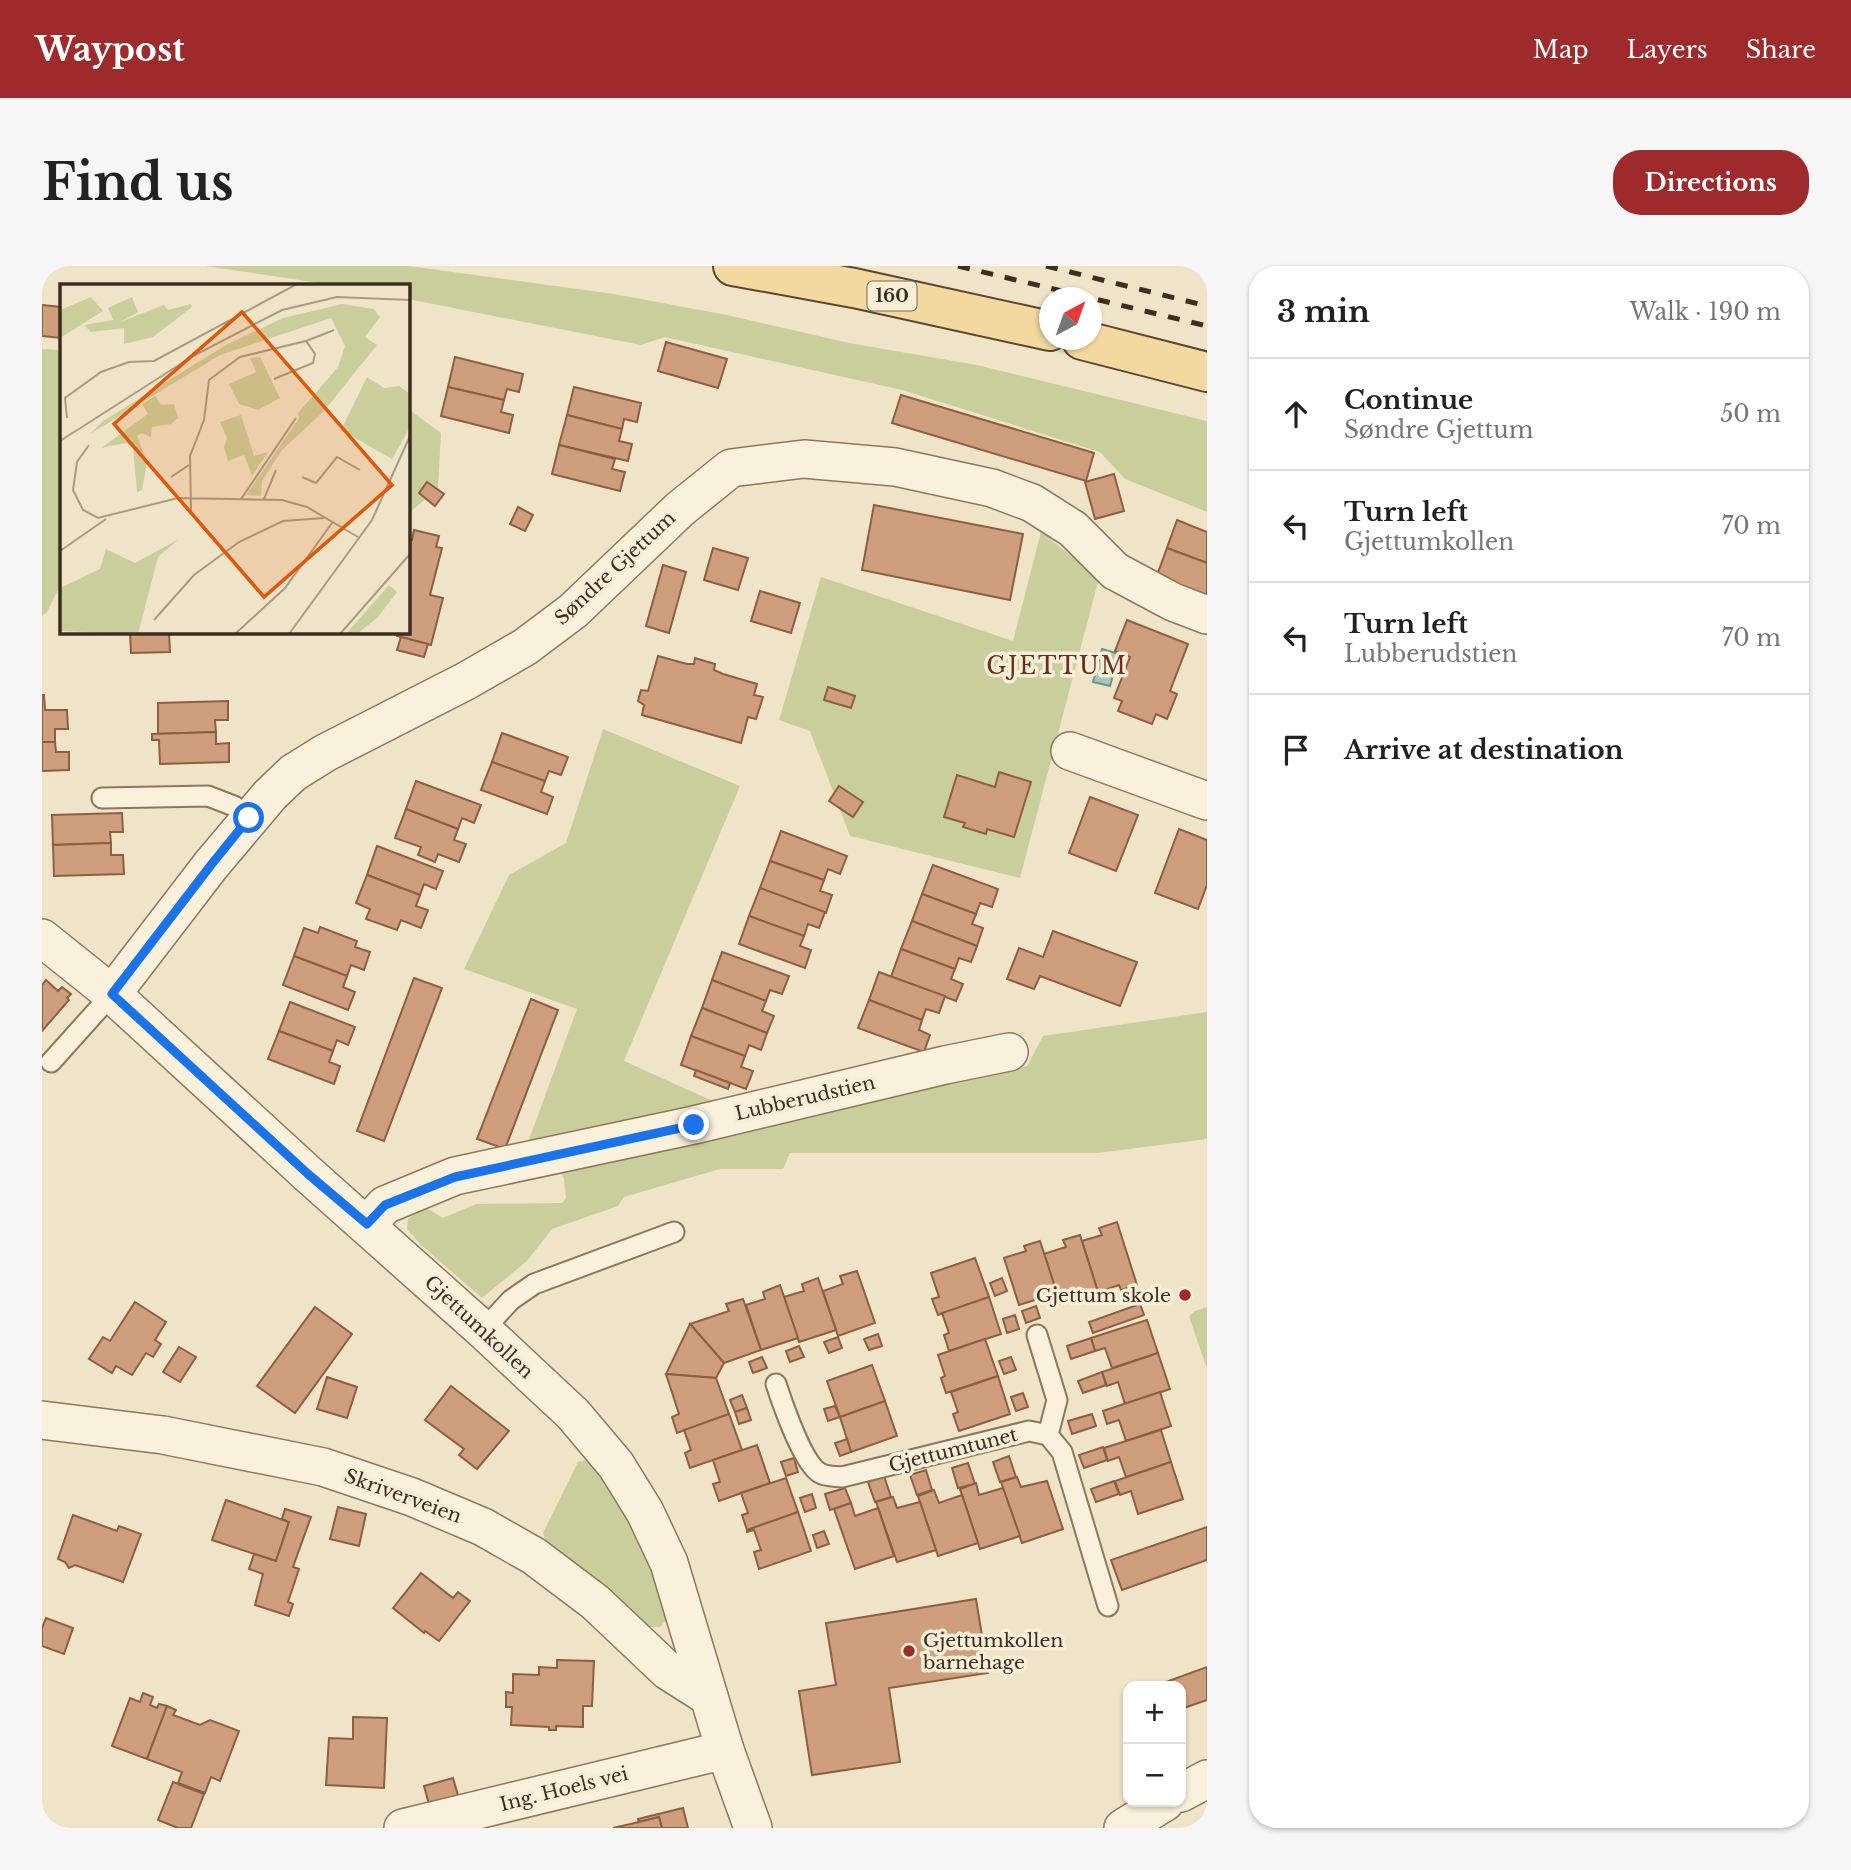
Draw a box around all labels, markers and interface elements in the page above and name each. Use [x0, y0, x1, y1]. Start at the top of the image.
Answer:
text: Waypost [35, 29, 185, 70]
text: Map [1533, 35, 1589, 64]
text: Layers [1627, 35, 1708, 64]
text: Share [1746, 35, 1816, 64]
button: Directions [1613, 150, 1809, 215]
text: Find us [42, 152, 234, 213]
road number: 160 [868, 281, 916, 310]
inset map [60, 284, 410, 634]
north arrow [1039, 287, 1102, 350]
text: 3 min [1277, 293, 1370, 330]
text: Walk · 190 m [1629, 298, 1781, 326]
text: Continue [1344, 384, 1473, 416]
icon: ahead [1277, 395, 1315, 433]
text: 50 m [1720, 400, 1781, 428]
text: Søndre Gjettum [1344, 416, 1533, 444]
text: Turn left [1344, 496, 1468, 528]
street label: Søndre Gjettum [550, 506, 680, 630]
icon: left [1277, 507, 1315, 545]
text: 70 m [1722, 512, 1781, 540]
text: Gjettumkollen [1344, 528, 1514, 556]
text: Turn left [1344, 608, 1468, 640]
icon: left [1277, 619, 1315, 657]
text: 70 m [1722, 624, 1781, 652]
text: Lubberudstien [1344, 640, 1517, 668]
district label: GJETTUM [986, 652, 1128, 680]
icon: arrive [1277, 731, 1315, 769]
text: Arrive at destination [1344, 734, 1624, 766]
route start [233, 802, 264, 833]
street label: Lubberudstien [733, 1071, 877, 1125]
route end [678, 1109, 709, 1140]
street label: Gjettumkollen [420, 1271, 538, 1383]
place label: Gjettum skole [1036, 1284, 1171, 1307]
marker: Gjettum skole [1177, 1287, 1193, 1303]
street label: Gjettumtunet [886, 1423, 1020, 1477]
street label: Skriverveien [341, 1464, 465, 1528]
place label: Gjettumkollen barnehage [922, 1629, 1063, 1674]
marker: Gjettumkollen barnehage [901, 1643, 917, 1659]
map controls [1123, 1681, 1186, 1807]
button: + [1123, 1681, 1186, 1744]
button: − [1123, 1744, 1186, 1807]
street label: Ing. Hoels vei [497, 1762, 631, 1816]

